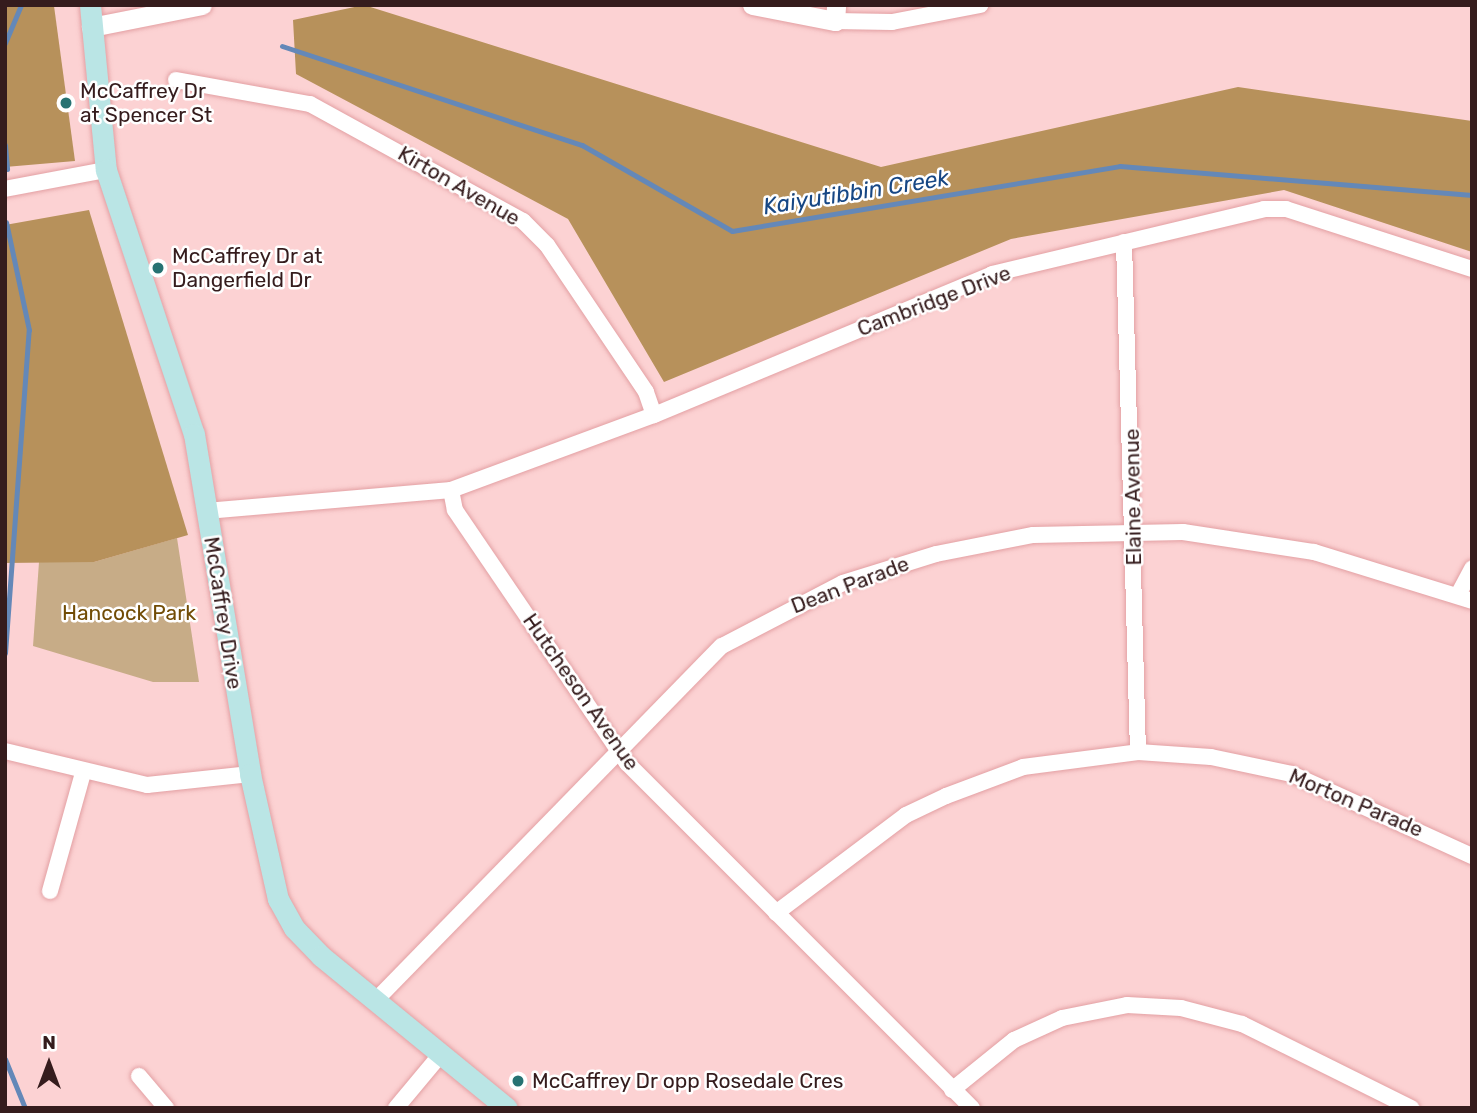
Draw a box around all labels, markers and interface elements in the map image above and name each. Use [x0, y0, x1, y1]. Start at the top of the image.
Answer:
place label: McCaffrey Dr at Spencer St [80, 78, 213, 128]
marker: McCaffrey Dr at Spencer St [58, 95, 74, 111]
street label: Kirton Avenue [393, 141, 525, 231]
water label: Kaiyutibbin Creek [761, 164, 951, 220]
place label: McCaffrey Dr at Dangerfield Dr [172, 243, 323, 293]
marker: McCaffrey Dr at Dangerfield Dr [150, 260, 166, 276]
street label: Cambridge Drive [854, 260, 1014, 342]
street label: Elaine Avenue [1119, 428, 1147, 566]
street label: McCaffrey Drive [198, 535, 248, 691]
street label: Dean Parade [788, 551, 912, 619]
park label: Hancock Park [62, 600, 196, 626]
street label: Hutcheson Avenue [517, 609, 645, 775]
street label: Morton Parade [1285, 763, 1427, 843]
north arrow [14, 1029, 84, 1099]
text: N [42, 1031, 56, 1054]
place label: McCaffrey Dr opp Rosedale Cres [532, 1068, 844, 1094]
marker: McCaffrey Dr opp Rosedale Cres [510, 1073, 526, 1089]

